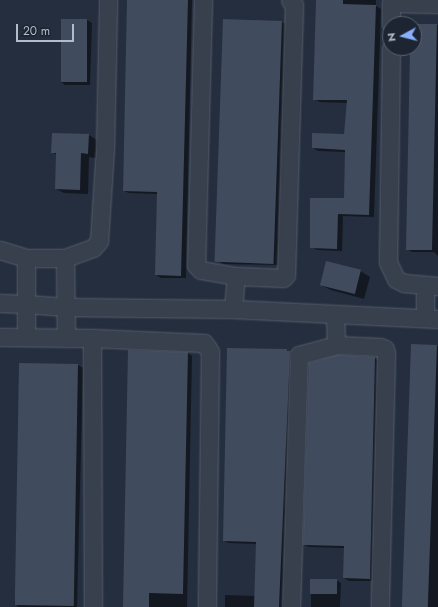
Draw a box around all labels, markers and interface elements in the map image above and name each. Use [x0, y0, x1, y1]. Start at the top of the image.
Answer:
scale bar [18, 16, 76, 42]
north arrow [382, 16, 422, 56]
text: 20 m [23, 22, 50, 40]
text: N [383, 32, 400, 43]

